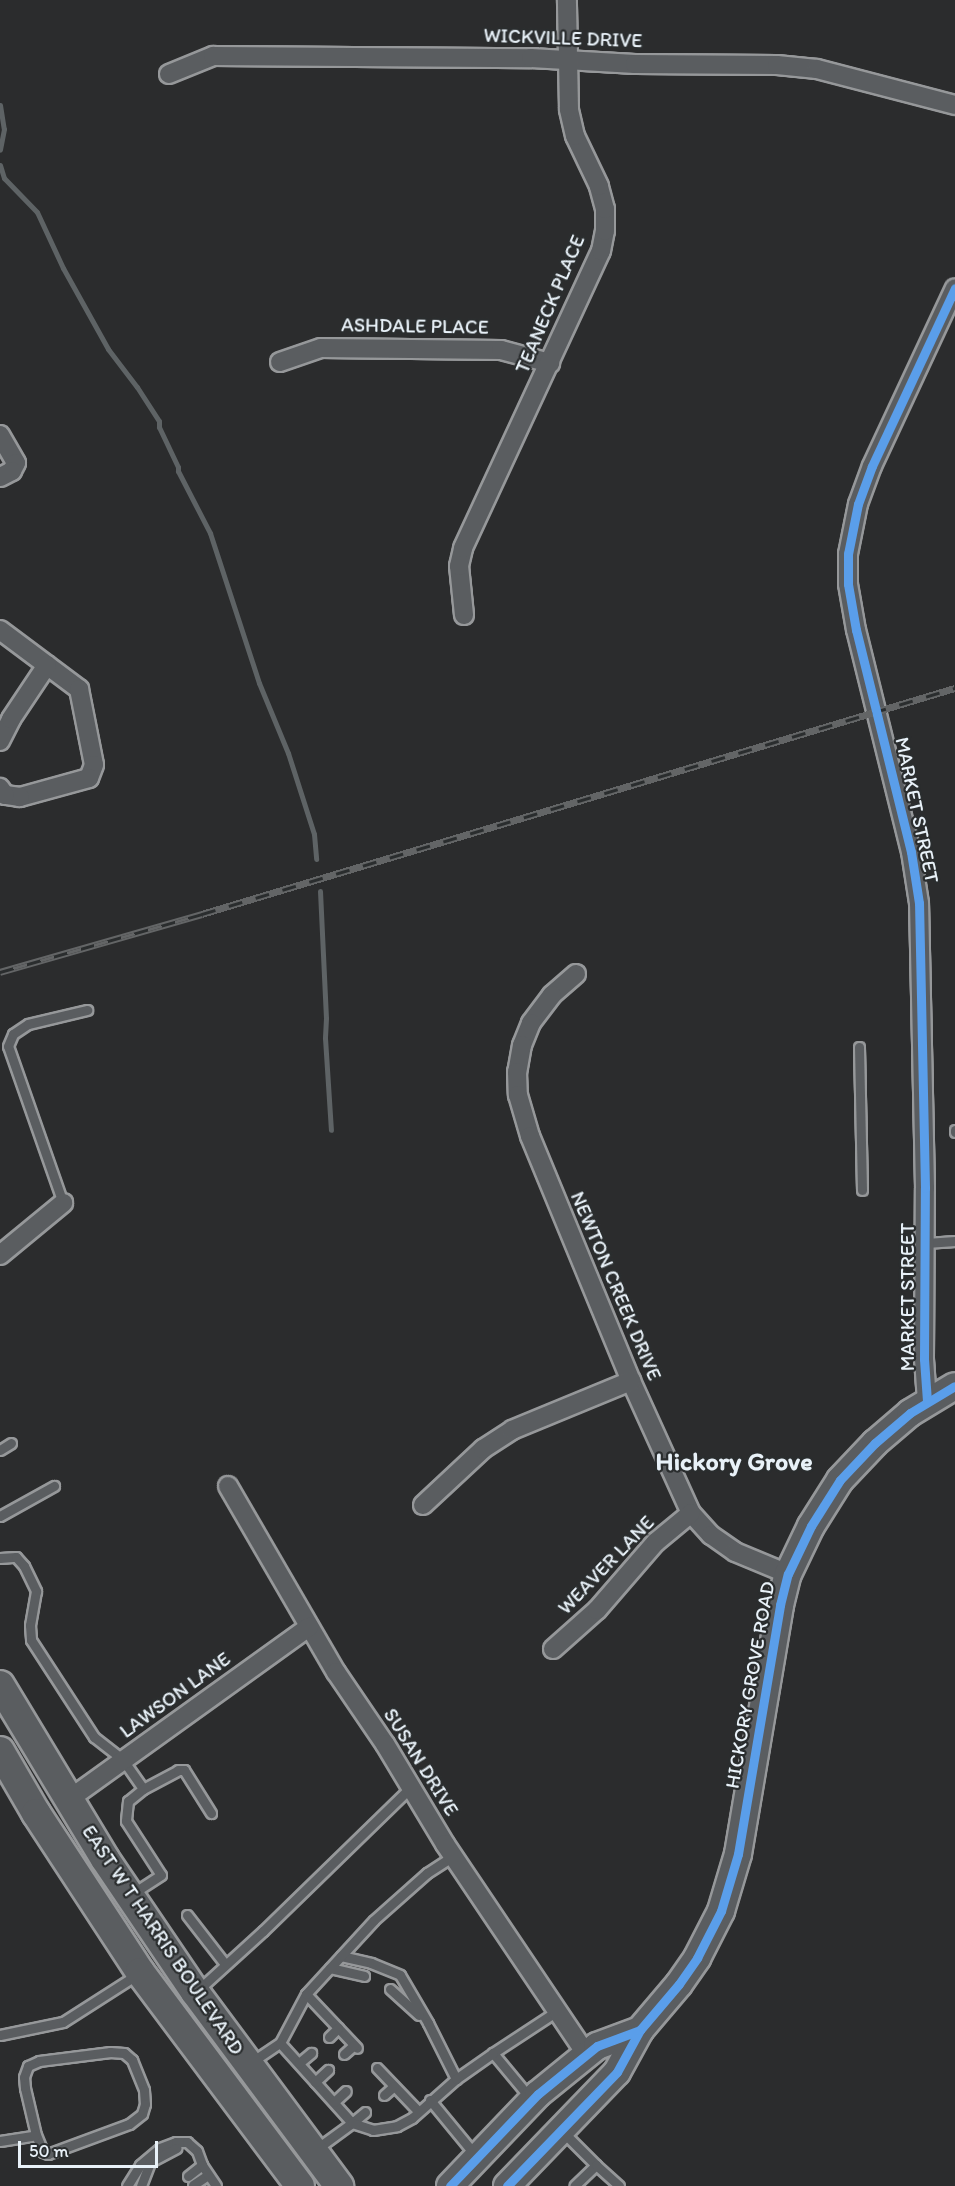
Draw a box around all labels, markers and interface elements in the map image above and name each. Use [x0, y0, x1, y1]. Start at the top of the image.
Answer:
street label: WICKVILLE DRIVE [483, 23, 643, 53]
street label: TEANECK PLACE [510, 231, 590, 377]
street label: ASHDALE PLACE [341, 313, 489, 339]
street label: MARKET STREET [890, 735, 944, 885]
street label: NEWTON CREEK DRIVE [565, 1186, 667, 1386]
street label: MARKET STREET [895, 1223, 919, 1371]
district label: Hickory Grove [655, 1446, 813, 1478]
street label: WEAVER LANE [553, 1511, 659, 1619]
street label: HICKORY GROVE ROAD [720, 1580, 780, 1790]
street label: LAWSON LANE [115, 1647, 235, 1743]
street label: SUSAN DRIVE [378, 1704, 464, 1820]
street label: EAST W T HARRIS BOULEVARD [77, 1821, 249, 2059]
scale bar [21, 2129, 160, 2167]
text: 50 m [29, 2140, 69, 2162]

